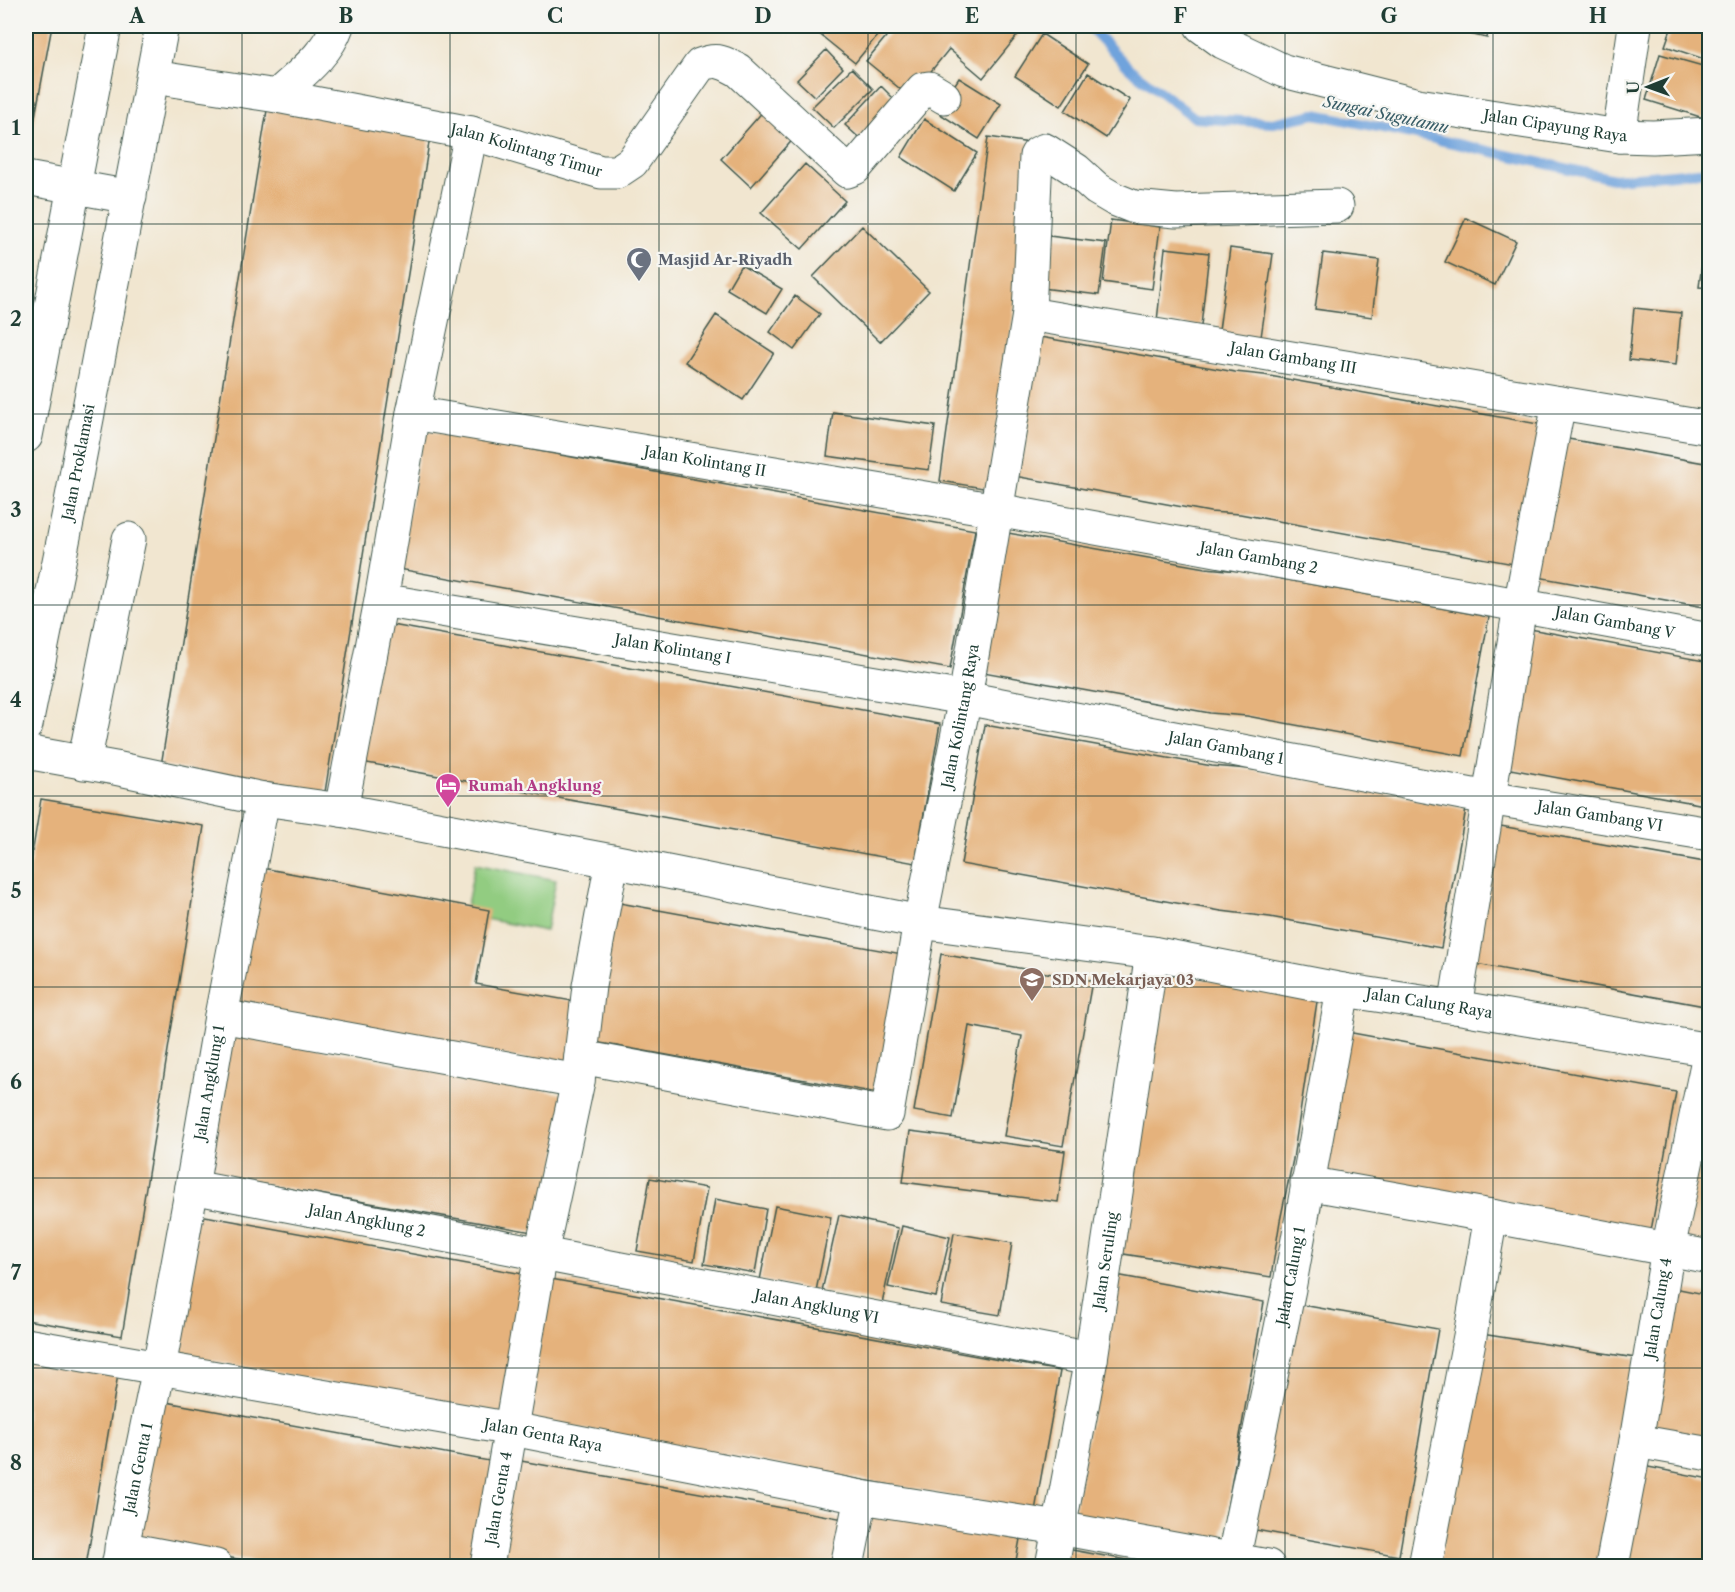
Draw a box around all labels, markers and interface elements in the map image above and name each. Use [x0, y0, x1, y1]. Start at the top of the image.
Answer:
text: A [128, 4, 145, 28]
text: B [339, 4, 354, 28]
text: C [547, 4, 563, 28]
text: D [754, 4, 772, 28]
text: E [965, 4, 979, 28]
text: F [1173, 4, 1187, 28]
text: G [1381, 4, 1398, 28]
text: H [1589, 4, 1607, 28]
north arrow [1618, 57, 1678, 117]
text: U [1623, 81, 1643, 94]
water label: Sungai Sugutamu [1321, 91, 1451, 137]
street label: Jalan Cipayung Raya [1480, 105, 1628, 145]
text: 1 [12, 116, 21, 140]
street label: Jalan Kolintang Timur [447, 119, 605, 181]
mosque icon: Masjid Ar-Riyadh [624, 245, 654, 283]
place label: Masjid Ar-Riyadh [658, 250, 793, 269]
text: 2 [10, 307, 22, 331]
street label: Jalan Gambang III [1227, 337, 1358, 378]
street label: Jalan Proklamasi [57, 402, 99, 524]
street label: Jalan Kolintang II [641, 441, 768, 480]
text: 3 [10, 498, 22, 522]
street label: Jalan Gambang 2 [1196, 537, 1319, 577]
street label: Jalan Gambang V [1552, 602, 1677, 643]
street label: Jalan Kolintang I [611, 629, 733, 668]
street label: Jalan Kolintang Raya [937, 642, 983, 792]
text: 4 [10, 688, 22, 712]
street label: Jalan Gambang 1 [1165, 727, 1286, 768]
hotel icon: Rumah Angklung [433, 771, 463, 809]
place label: Rumah Angklung [468, 776, 602, 795]
street label: Jalan Gambang VI [1534, 796, 1664, 835]
text: 5 [10, 879, 22, 903]
school or university icon: SDN Mekarjaya 03 [1017, 965, 1047, 1003]
place label: SDN Mekarjaya 03 [1052, 970, 1194, 989]
street label: Jalan Calung Raya [1363, 983, 1494, 1022]
street label: Jalan Angklung 1 [190, 1023, 228, 1144]
text: 6 [10, 1070, 22, 1094]
street label: Jalan Angklung 2 [305, 1199, 427, 1240]
street label: Jalan Seruling [1088, 1211, 1122, 1313]
street label: Jalan Calung 1 [1271, 1225, 1309, 1329]
street label: Jalan Calung 4 [1640, 1256, 1675, 1362]
text: 7 [11, 1261, 22, 1285]
street label: Jalan Angklung VI [751, 1284, 881, 1327]
street label: Jalan Genta Raya [481, 1414, 604, 1455]
street label: Jalan Genta 1 [119, 1420, 157, 1517]
street label: Jalan Genta 4 [481, 1450, 516, 1548]
text: 8 [10, 1451, 22, 1475]

